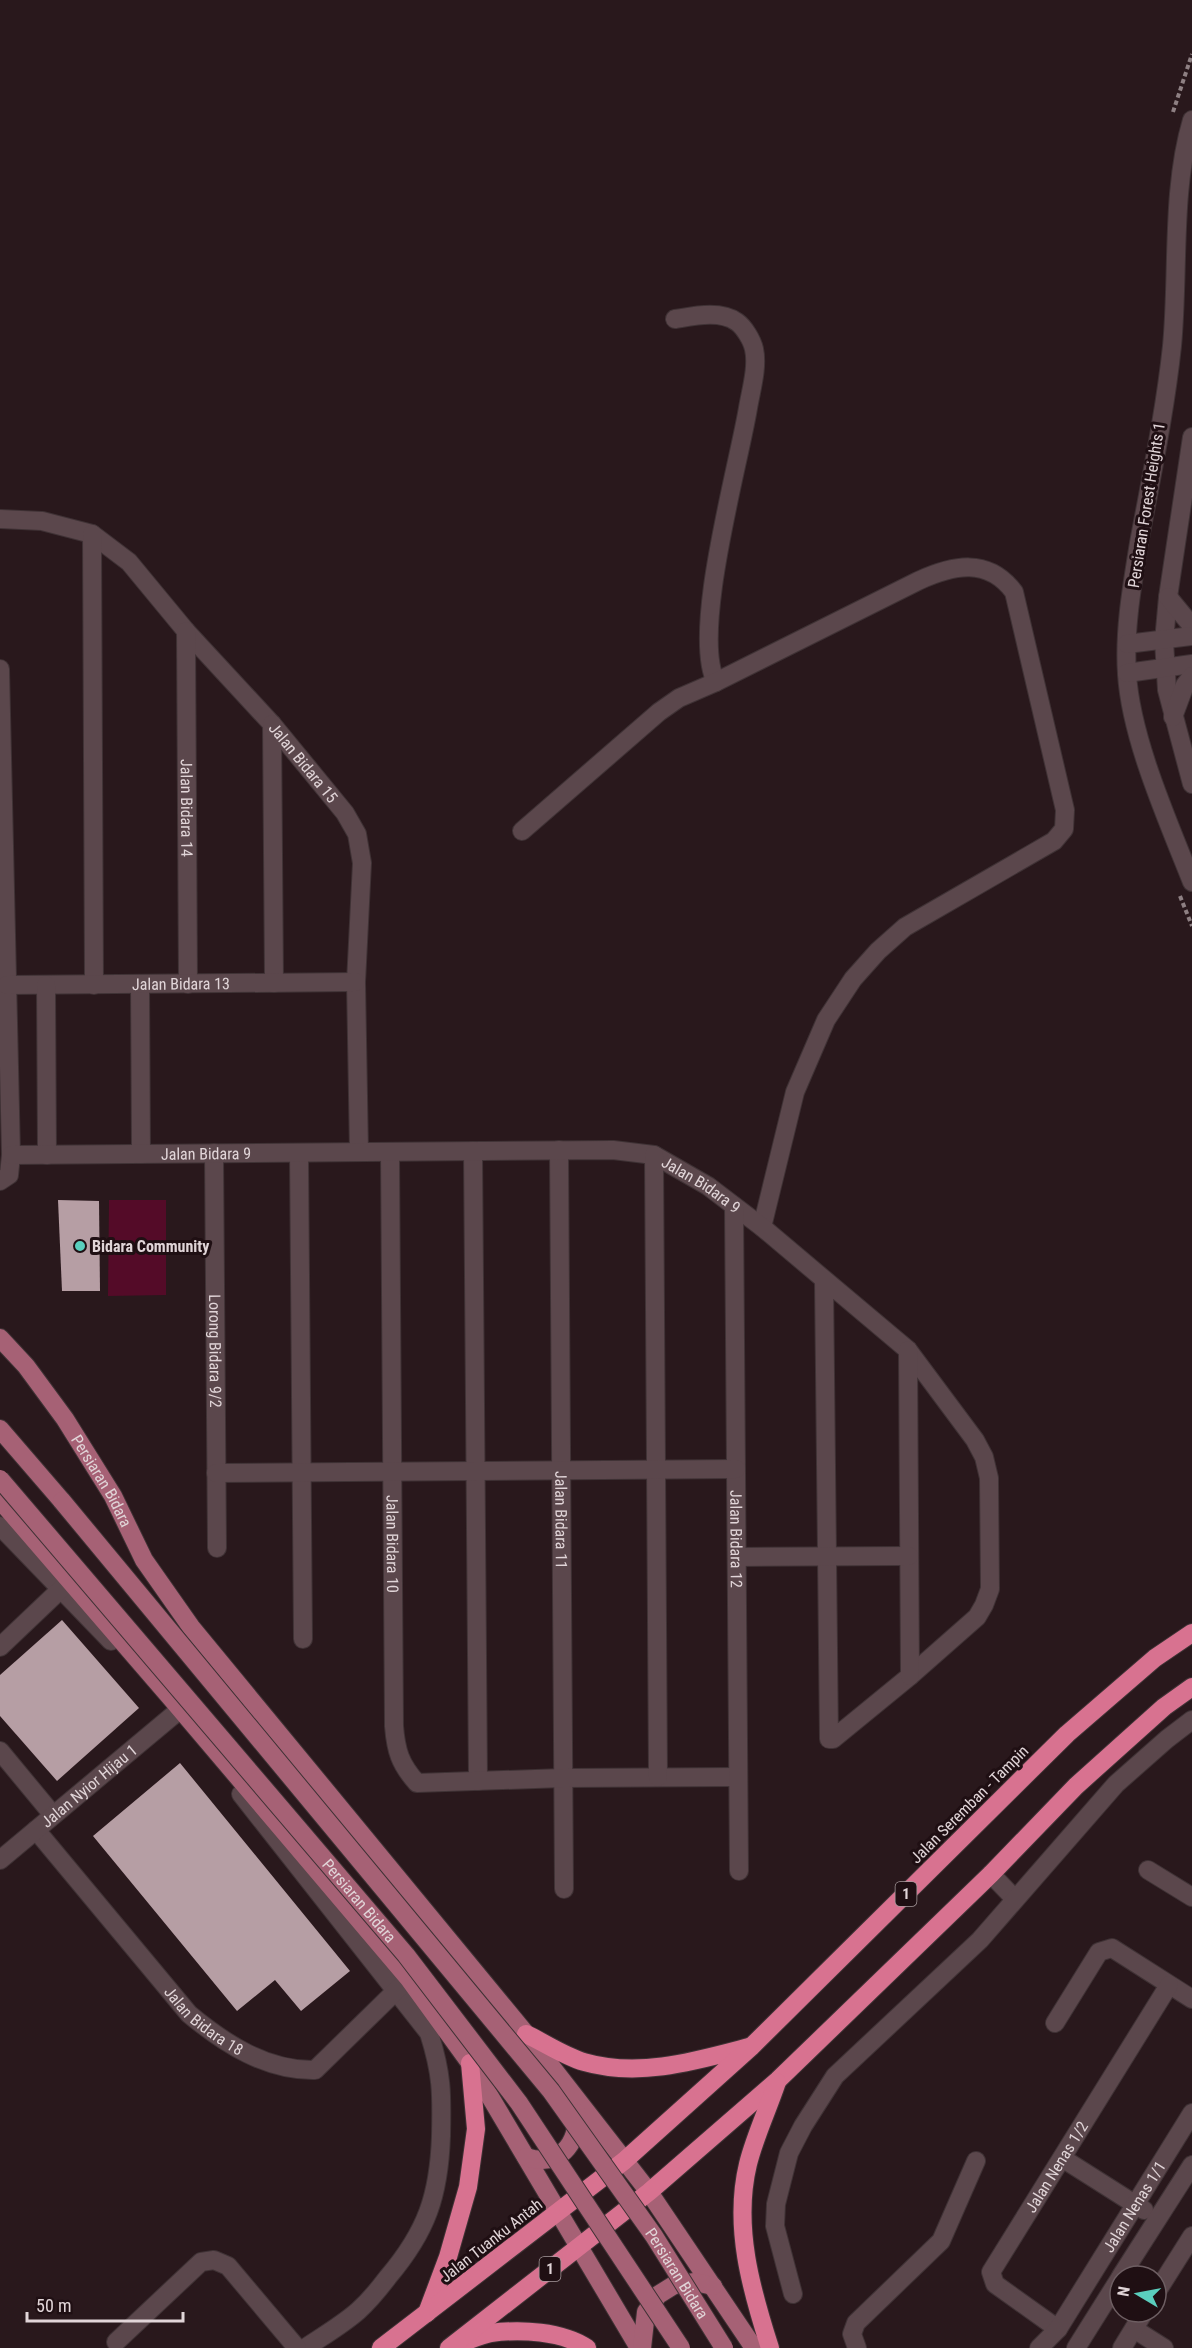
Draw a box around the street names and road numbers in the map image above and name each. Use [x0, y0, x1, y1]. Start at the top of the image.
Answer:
street label: Persiaran Forest Heights 1 [1124, 421, 1169, 589]
street label: Jalan Bidara 15 [265, 719, 342, 807]
street label: Jalan Bidara 14 [177, 759, 196, 857]
street label: Jalan Bidara 13 [132, 974, 230, 994]
street label: Jalan Bidara 9 [161, 1144, 251, 1164]
street label: Jalan Bidara 9 [658, 1153, 744, 1217]
street label: Lorong Bidara 9/2 [205, 1294, 225, 1408]
street label: Persiaran Bidara [67, 1431, 136, 1530]
street label: Jalan Bidara 11 [551, 1471, 571, 1569]
street label: Jalan Bidara 12 [726, 1490, 746, 1588]
street label: Jalan Bidara 10 [382, 1495, 402, 1593]
street label: Jalan Nyior Hijau 1 [37, 1740, 141, 1831]
street label: Jalan Seremban - Tampin [906, 1741, 1032, 1867]
street label: Persiaran Bidara [318, 1855, 400, 1946]
road number: 1 [896, 1882, 916, 1906]
street label: Jalan Bidara 18 [160, 1983, 246, 2060]
street label: Jalan Nenas 1/2 [1021, 2118, 1092, 2216]
street label: Jalan Nenas 1/1 [1099, 2158, 1170, 2256]
street label: Jalan Tuanku Antah [436, 2195, 546, 2286]
street label: Persiaran Bidara [641, 2224, 712, 2322]
road number: 1 [540, 2257, 560, 2281]

